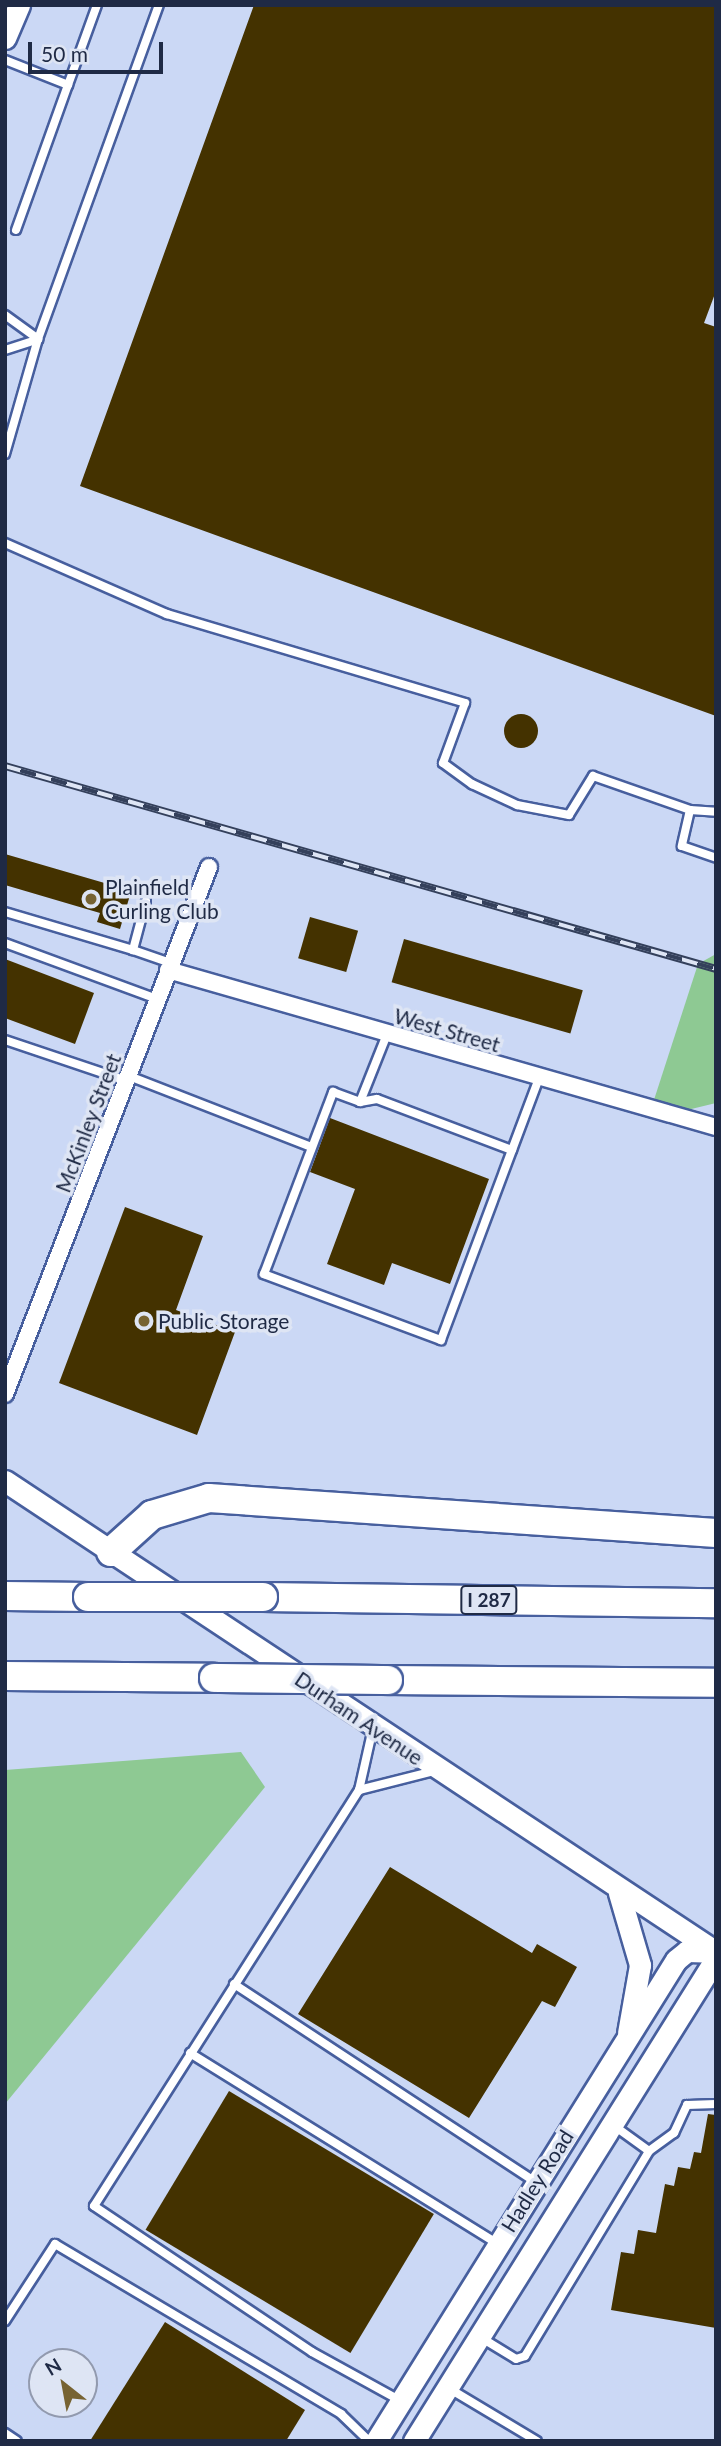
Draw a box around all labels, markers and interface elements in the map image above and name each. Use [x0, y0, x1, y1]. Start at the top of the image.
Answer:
scale bar [32, 28, 166, 72]
text: 50 m [41, 41, 88, 66]
place label: Plainfield Curling Club [105, 874, 219, 924]
marker: Plainfield Curling Club [83, 891, 99, 907]
street label: West Street [391, 1003, 503, 1057]
street label: McKinley Street [50, 1050, 126, 1196]
place label: Public Storage [158, 1308, 289, 1334]
marker: Public Storage [136, 1313, 152, 1329]
road number: I 287 [459, 1584, 519, 1616]
street label: Durham Avenue [290, 1666, 428, 1770]
street label: Hadley Road [495, 2125, 579, 2237]
north arrow [28, 2348, 98, 2418]
text: N [41, 2353, 65, 2380]

